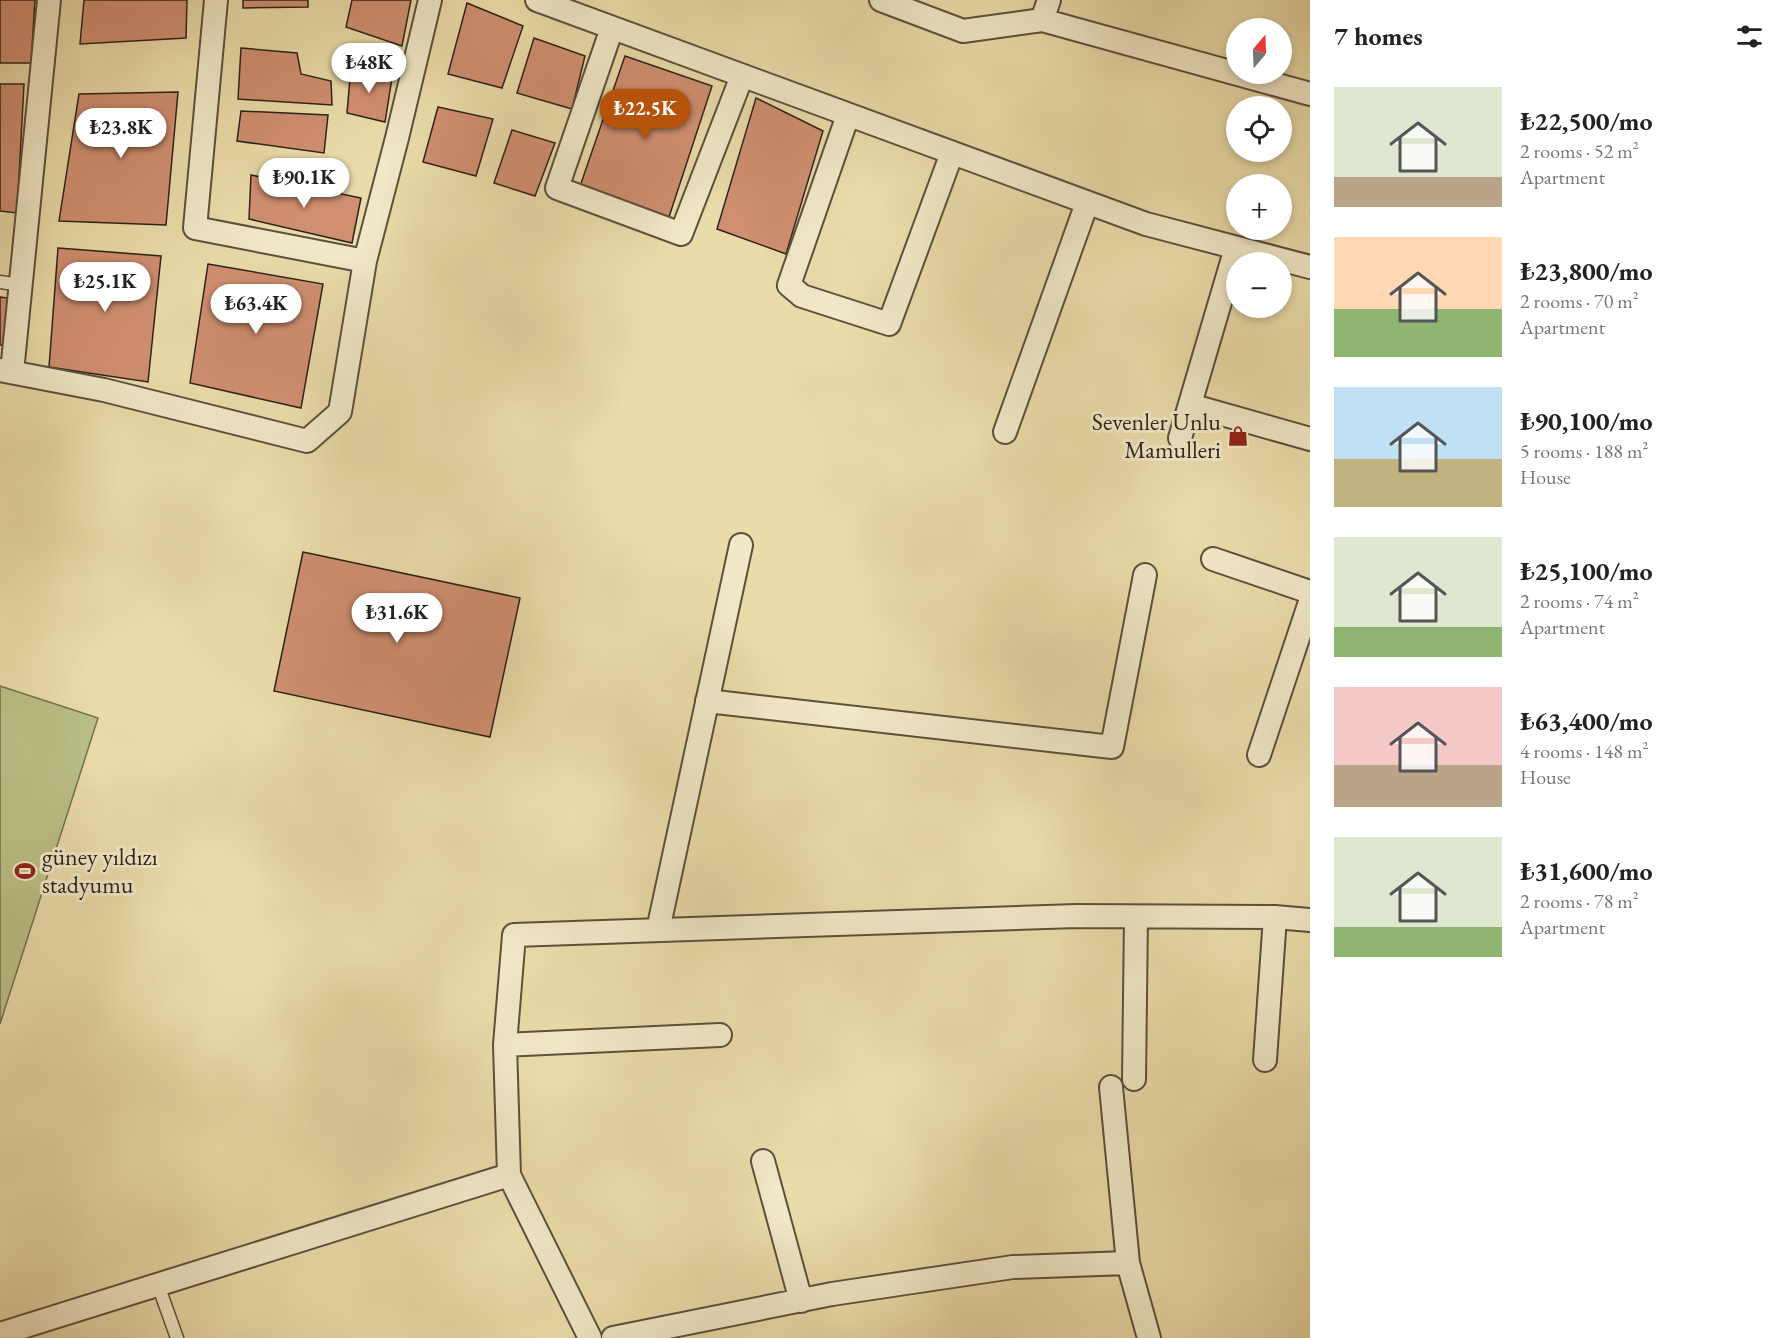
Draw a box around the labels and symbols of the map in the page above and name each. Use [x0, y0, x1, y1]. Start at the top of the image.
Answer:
north arrow [1226, 18, 1292, 84]
pin: ₺48K [333, 43, 405, 94]
pin: ₺22.5K [596, 89, 694, 140]
pin: ₺23.8K [72, 108, 170, 159]
pin: ₺90.1K [255, 158, 353, 209]
pin: ₺25.1K [56, 262, 154, 313]
pin: ₺63.4K [207, 284, 305, 335]
place label: Sevenler Unlu Mamulleri [1092, 406, 1221, 465]
shop icon: Sevenler Unlu Mamulleri [1226, 424, 1250, 448]
pin: ₺31.6K [348, 593, 446, 644]
place label: güney yıldızı stadyumu [42, 841, 158, 900]
sports icon: güney yıldızı stadyumu [13, 859, 37, 883]

